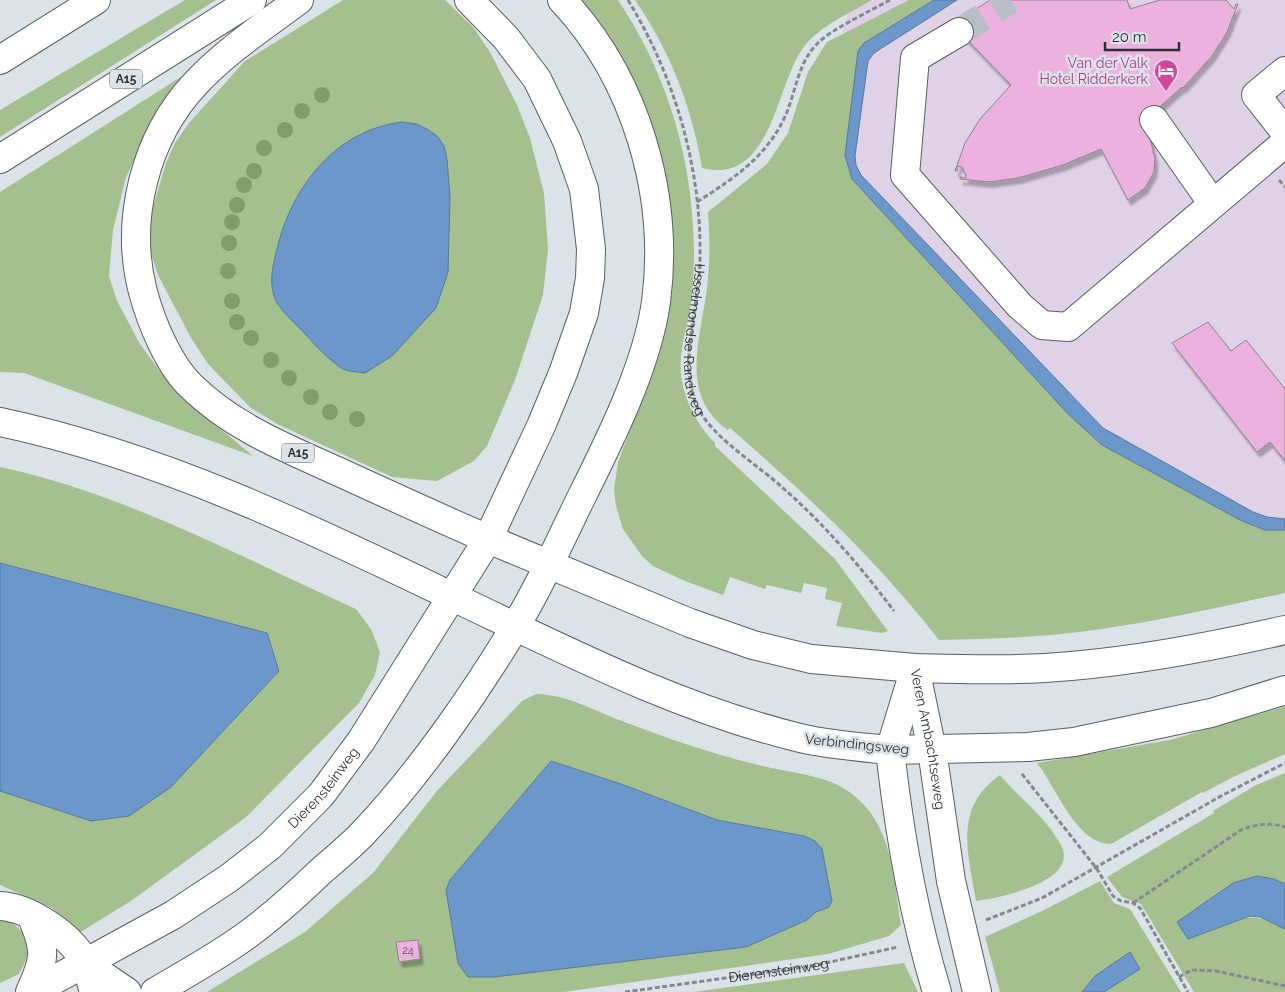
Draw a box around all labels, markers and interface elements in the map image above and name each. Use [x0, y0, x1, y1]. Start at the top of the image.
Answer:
scale bar [1105, 20, 1179, 52]
text: 20 m [1112, 28, 1147, 46]
place label: Van der Valk Hotel Ridderkerk [1040, 55, 1149, 87]
hotel icon: Van der Valk Hotel Ridderkerk [1153, 58, 1179, 92]
road number: A15 [110, 70, 142, 88]
street label: IJsselmondse Randweg [681, 263, 709, 419]
road number: A15 [282, 443, 314, 462]
street label: Veren Ambachtseweg [907, 667, 949, 811]
street label: Verbindingsweg [804, 731, 910, 757]
street label: Dierensteinweg [285, 744, 362, 831]
house number: 24 [402, 944, 414, 957]
street label: Dierensteinweg [727, 955, 830, 986]

